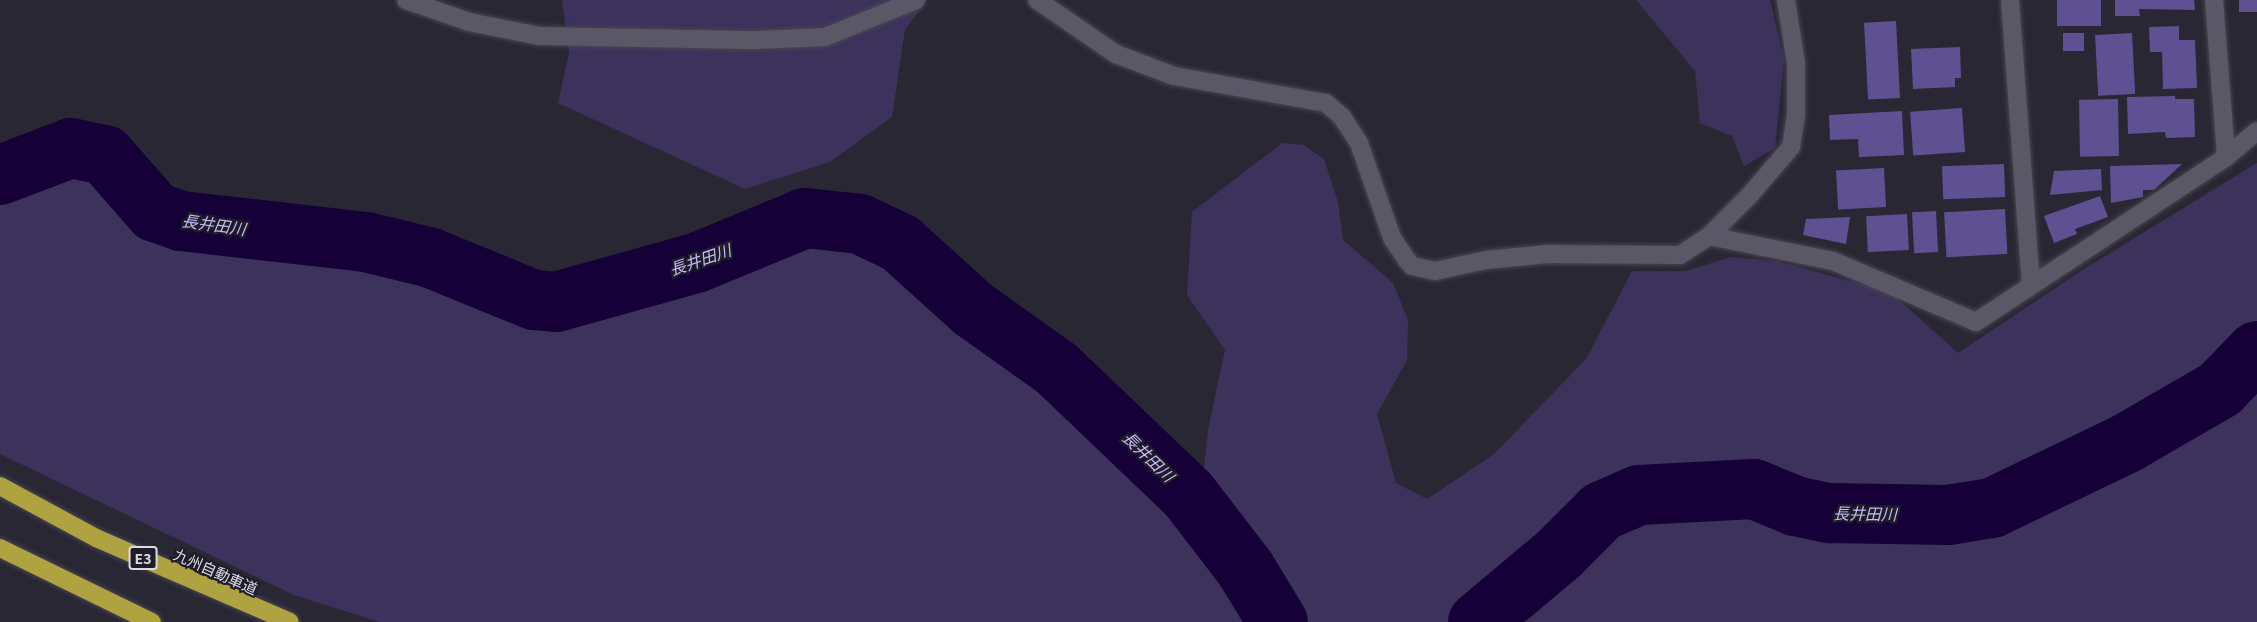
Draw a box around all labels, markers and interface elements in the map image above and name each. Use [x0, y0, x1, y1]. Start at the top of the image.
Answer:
water label: 長井田川 [181, 210, 247, 238]
water label: 長井田川 [667, 240, 733, 278]
water label: 長井田川 [1119, 427, 1179, 485]
water label: 長井田川 [1833, 503, 1897, 523]
street label: 九州自動車道 [171, 544, 261, 598]
road number: E3 [128, 547, 158, 569]

